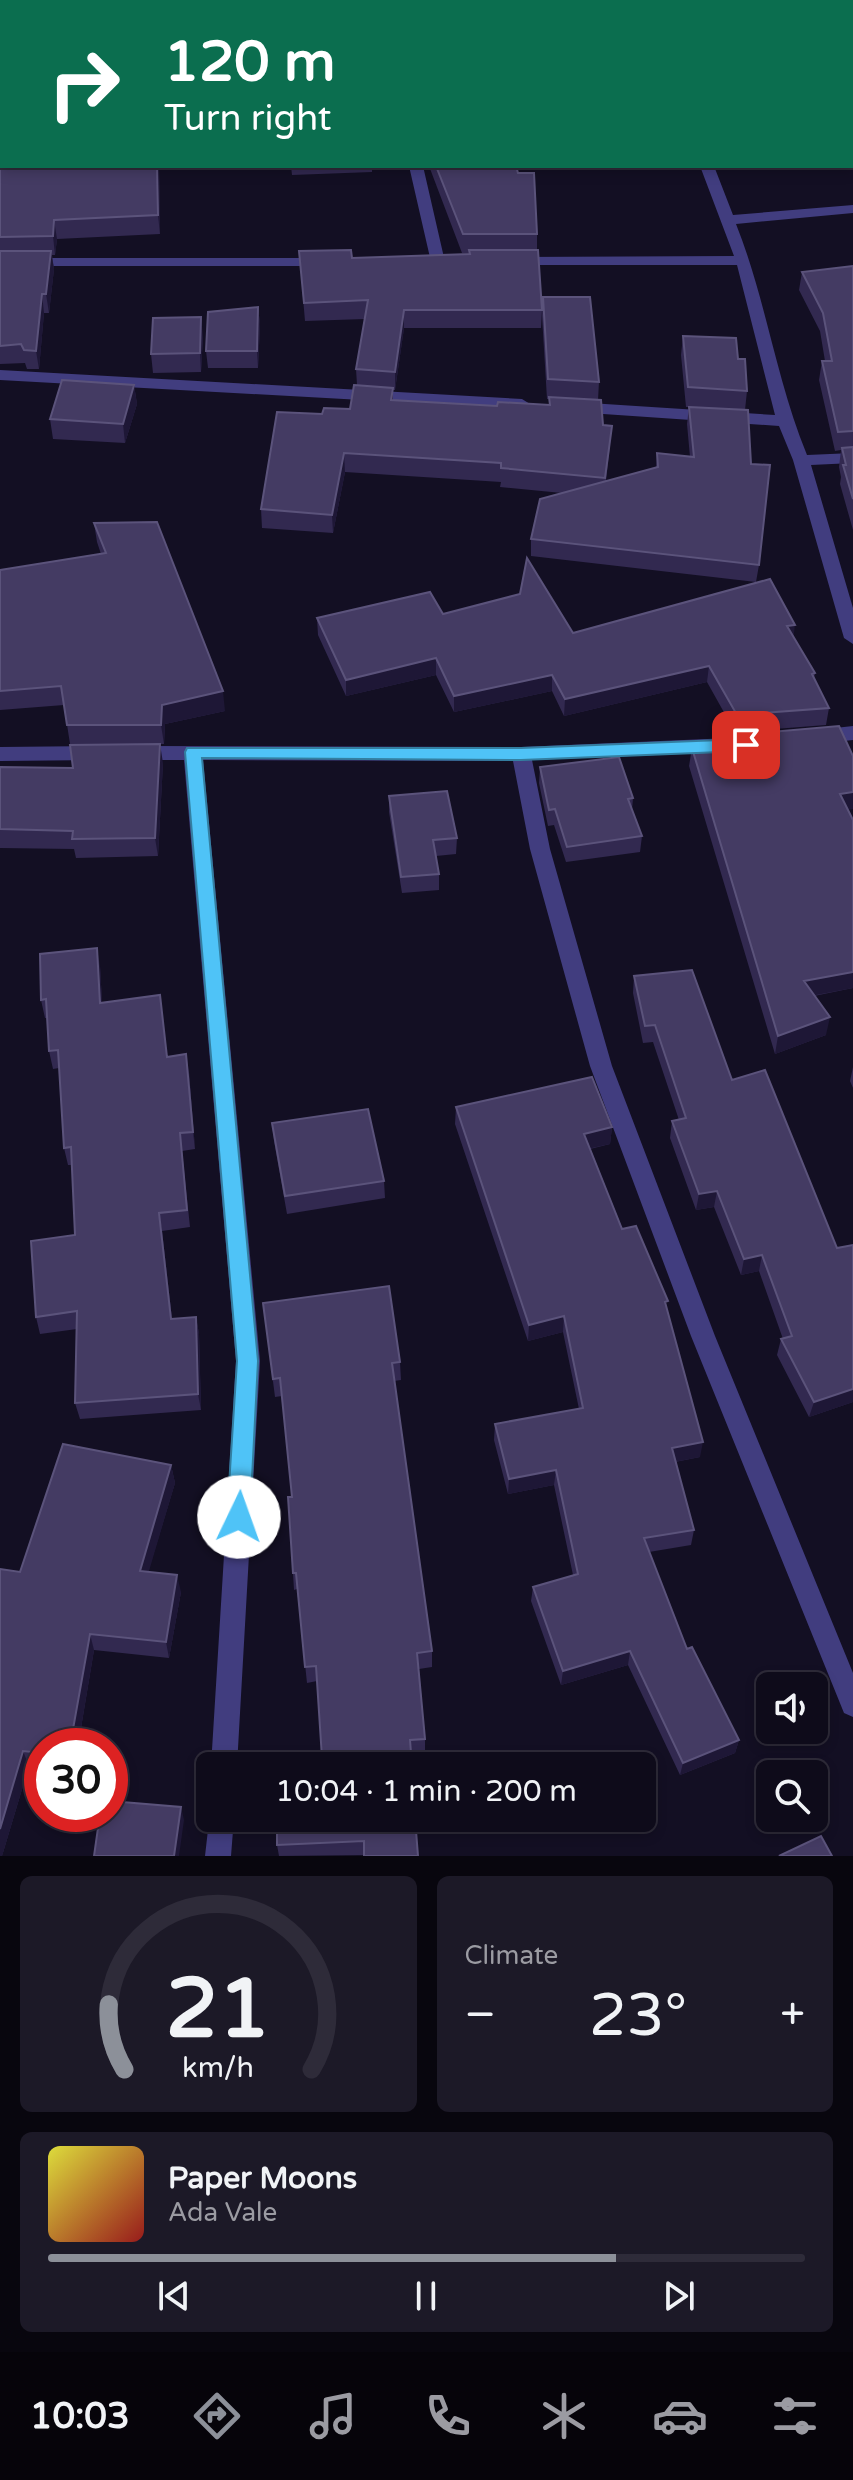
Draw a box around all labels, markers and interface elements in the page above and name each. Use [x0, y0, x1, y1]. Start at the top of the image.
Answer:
text: 120 m [164, 29, 335, 96]
icon: right [32, 32, 136, 136]
text: Turn right [164, 97, 331, 140]
pin [712, 711, 780, 779]
icon: arrive [724, 723, 768, 767]
position arrow [197, 1475, 281, 1559]
map controls [756, 1672, 828, 1832]
button: sound [756, 1672, 828, 1744]
speed limit sign: 30 [24, 1728, 128, 1832]
button: search [756, 1760, 828, 1832]
text: 10:04 · 1 min · 200 m [275, 1773, 577, 1810]
text: Climate [465, 1940, 558, 1971]
text: 21 [166, 1960, 270, 2060]
text: 23° [589, 1980, 687, 2052]
text: − [465, 1989, 496, 2042]
text: + [780, 1989, 805, 2042]
text: km/h [182, 2051, 254, 2085]
text: Paper Moons [168, 2160, 357, 2197]
text: Ada Vale [168, 2197, 277, 2228]
icon: previous [152, 2274, 196, 2318]
icon: pause [404, 2274, 448, 2318]
icon: next [657, 2274, 701, 2318]
icon: directions [189, 2388, 245, 2444]
icon: music [305, 2388, 361, 2444]
icon: phone [420, 2388, 476, 2444]
icon: climate [536, 2388, 592, 2444]
icon: car [652, 2388, 708, 2444]
icon: filters [767, 2388, 823, 2444]
text: 10:03 [30, 2395, 130, 2438]

